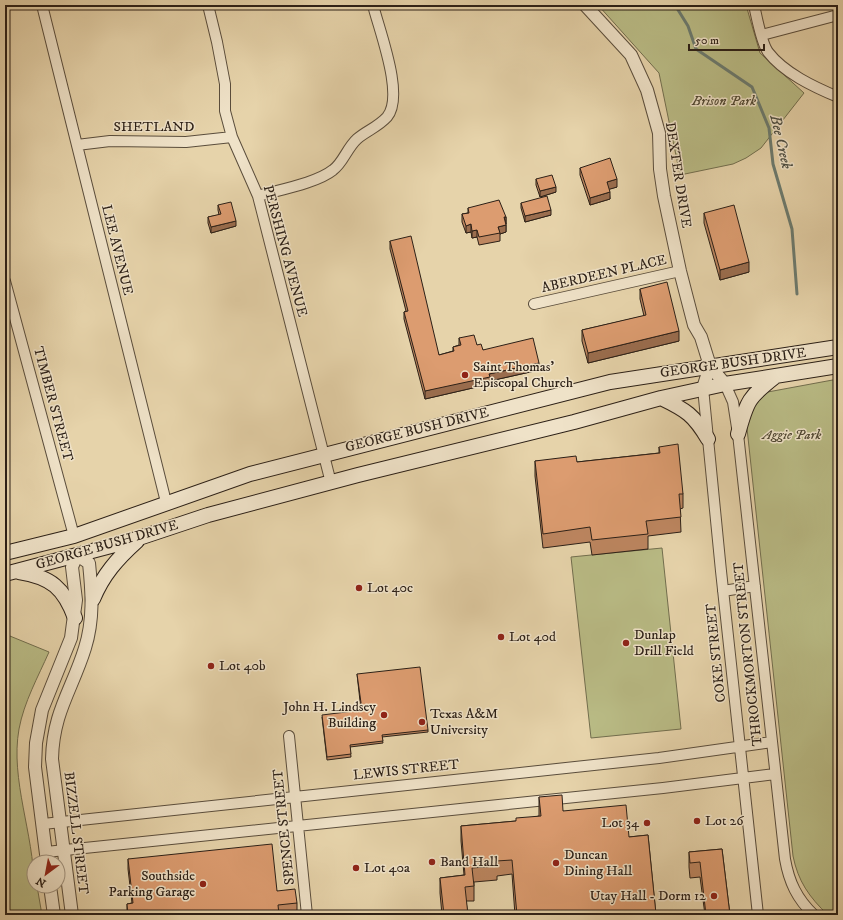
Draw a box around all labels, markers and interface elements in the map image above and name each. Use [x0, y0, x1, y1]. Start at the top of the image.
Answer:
scale bar [689, 26, 764, 52]
text: 50 m [695, 33, 719, 48]
park label: Brison Park [691, 92, 756, 110]
water label: Bee Creek [765, 112, 797, 171]
street label: SHETLAND [114, 118, 194, 136]
street label: DEXTER DRIVE [661, 121, 695, 229]
street label: PERSHING AVENUE [259, 183, 311, 319]
street label: LEE AVENUE [97, 203, 137, 297]
street label: ABERDEEN PLACE [540, 251, 668, 297]
street label: GEORGE BUSH DRIVE [659, 344, 807, 382]
street label: TIMBER STREET [29, 345, 77, 464]
place label: Saint Thomas' Episcopal Church [473, 358, 574, 392]
marker: Saint Thomas' Episcopal Church [460, 370, 470, 380]
street label: GEORGE BUSH DRIVE [343, 403, 491, 457]
park label: Aggie Park [761, 426, 822, 444]
street label: GEORGE BUSH DRIVE [34, 516, 180, 574]
street label: THROCKMORTON STREET [729, 561, 767, 747]
place label: Lot 40c [367, 579, 413, 597]
marker: Lot 40c [354, 583, 364, 593]
street label: COKE STREET [702, 602, 730, 703]
place label: Dunlap Drill Field [634, 626, 694, 660]
place label: Lot 40d [509, 628, 556, 646]
marker: Lot 40d [496, 632, 506, 642]
marker: Dunlap Drill Field [621, 638, 631, 648]
place label: Lot 40b [219, 657, 266, 675]
marker: Lot 40b [206, 661, 216, 671]
place label: John H. Lindsey Building [281, 698, 376, 732]
place label: Texas A&M University [430, 705, 498, 739]
marker: John H. Lindsey Building [379, 710, 389, 720]
marker: Texas A&M University [417, 717, 427, 727]
street label: LEWIS STREET [352, 755, 460, 785]
street label: SPENCE STREET [269, 768, 299, 886]
street label: BIZZELL STREET [60, 771, 92, 896]
place label: Lot 26 [705, 812, 744, 830]
place label: Lot 34 [601, 814, 640, 832]
marker: Lot 26 [692, 816, 702, 826]
marker: Lot 34 [642, 818, 652, 828]
place label: Duncan Dining Hall [564, 846, 633, 880]
place label: Band Hall [440, 853, 499, 871]
north arrow [26, 854, 66, 894]
marker: Band Hall [427, 857, 437, 867]
marker: Duncan Dining Hall [551, 858, 561, 868]
place label: Lot 40a [364, 859, 410, 877]
marker: Lot 40a [351, 863, 361, 873]
place label: Southside Parking Garage [109, 867, 195, 901]
text: N [34, 873, 49, 890]
marker: Southside Parking Garage [198, 879, 208, 889]
place label: Utay Hall - Dorm 12 [590, 887, 706, 905]
marker: Utay Hall - Dorm 12 [709, 891, 719, 901]

